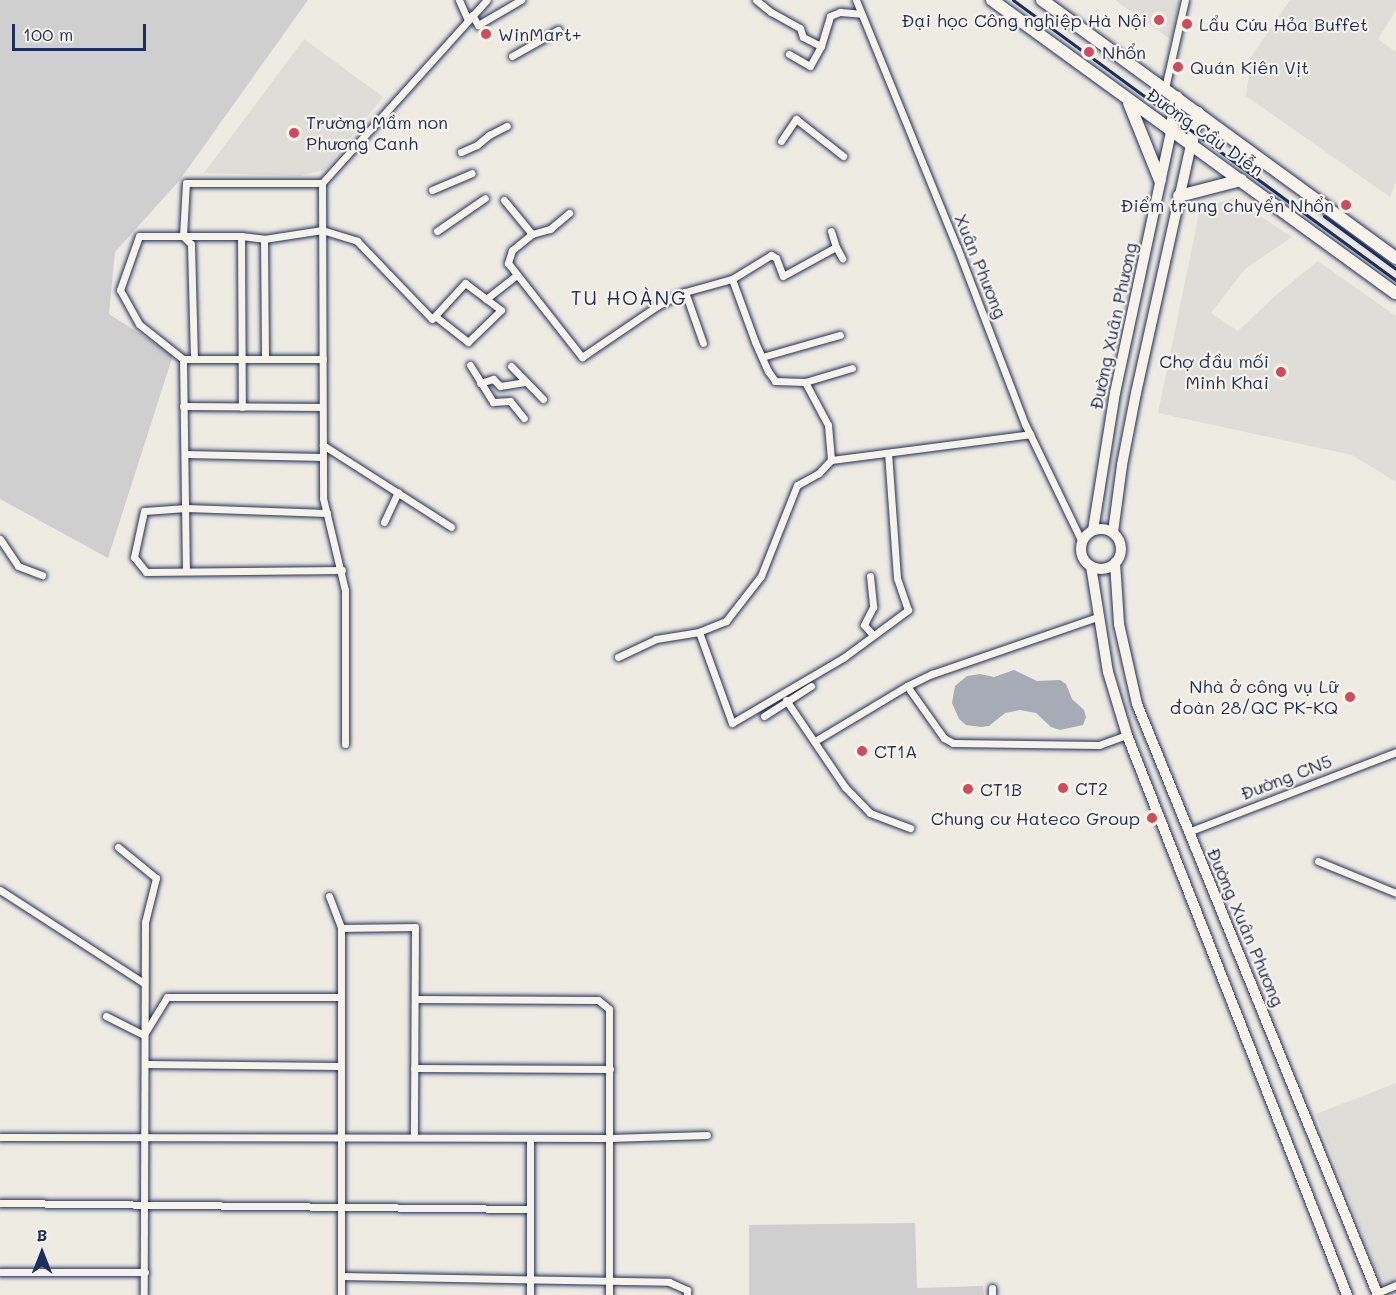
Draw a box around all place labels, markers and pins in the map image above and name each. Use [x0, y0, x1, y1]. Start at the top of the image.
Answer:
place label: Đại học Công nghiệp Hà Nội [901, 9, 1147, 31]
marker: Đại học Công nghiệp Hà Nội [1152, 13, 1166, 27]
place label: Lẩu Cứu Hỏa Buffet [1199, 13, 1368, 35]
marker: Lẩu Cứu Hỏa Buffet [1180, 17, 1194, 31]
place label: WinMart+ [498, 23, 582, 45]
marker: WinMart+ [479, 27, 493, 41]
place label: Nhổn [1102, 41, 1146, 63]
marker: Nhổn [1080, 43, 1098, 61]
place label: Quán Kiên Vịt [1190, 56, 1309, 78]
marker: Quán Kiên Vịt [1171, 60, 1185, 74]
place label: Trường Mầm non Phương Canh [306, 112, 448, 154]
marker: Trường Mầm non Phương Canh [287, 126, 301, 140]
place label: Điểm trung chuyển Nhổn [1120, 194, 1334, 216]
marker: Điểm trung chuyển Nhổn [1339, 198, 1353, 212]
place label: Chợ đầu mối Minh Khai [1159, 351, 1269, 394]
marker: Chợ đầu mối Minh Khai [1274, 365, 1288, 379]
place label: Nhà ở công vụ Lữ đoàn 28/QC PK-KQ [1170, 676, 1338, 718]
marker: Nhà ở công vụ Lữ đoàn 28/QC PK-KQ [1343, 690, 1357, 704]
place label: CT1A [874, 740, 917, 762]
marker: CT1A [855, 744, 869, 758]
place label: CT2 [1075, 777, 1108, 799]
place label: CT1B [980, 778, 1022, 800]
marker: CT2 [1056, 781, 1070, 795]
marker: CT1B [961, 782, 975, 796]
place label: Chung cư Hateco Group [931, 807, 1140, 829]
marker: Chung cư Hateco Group [1145, 811, 1159, 825]

